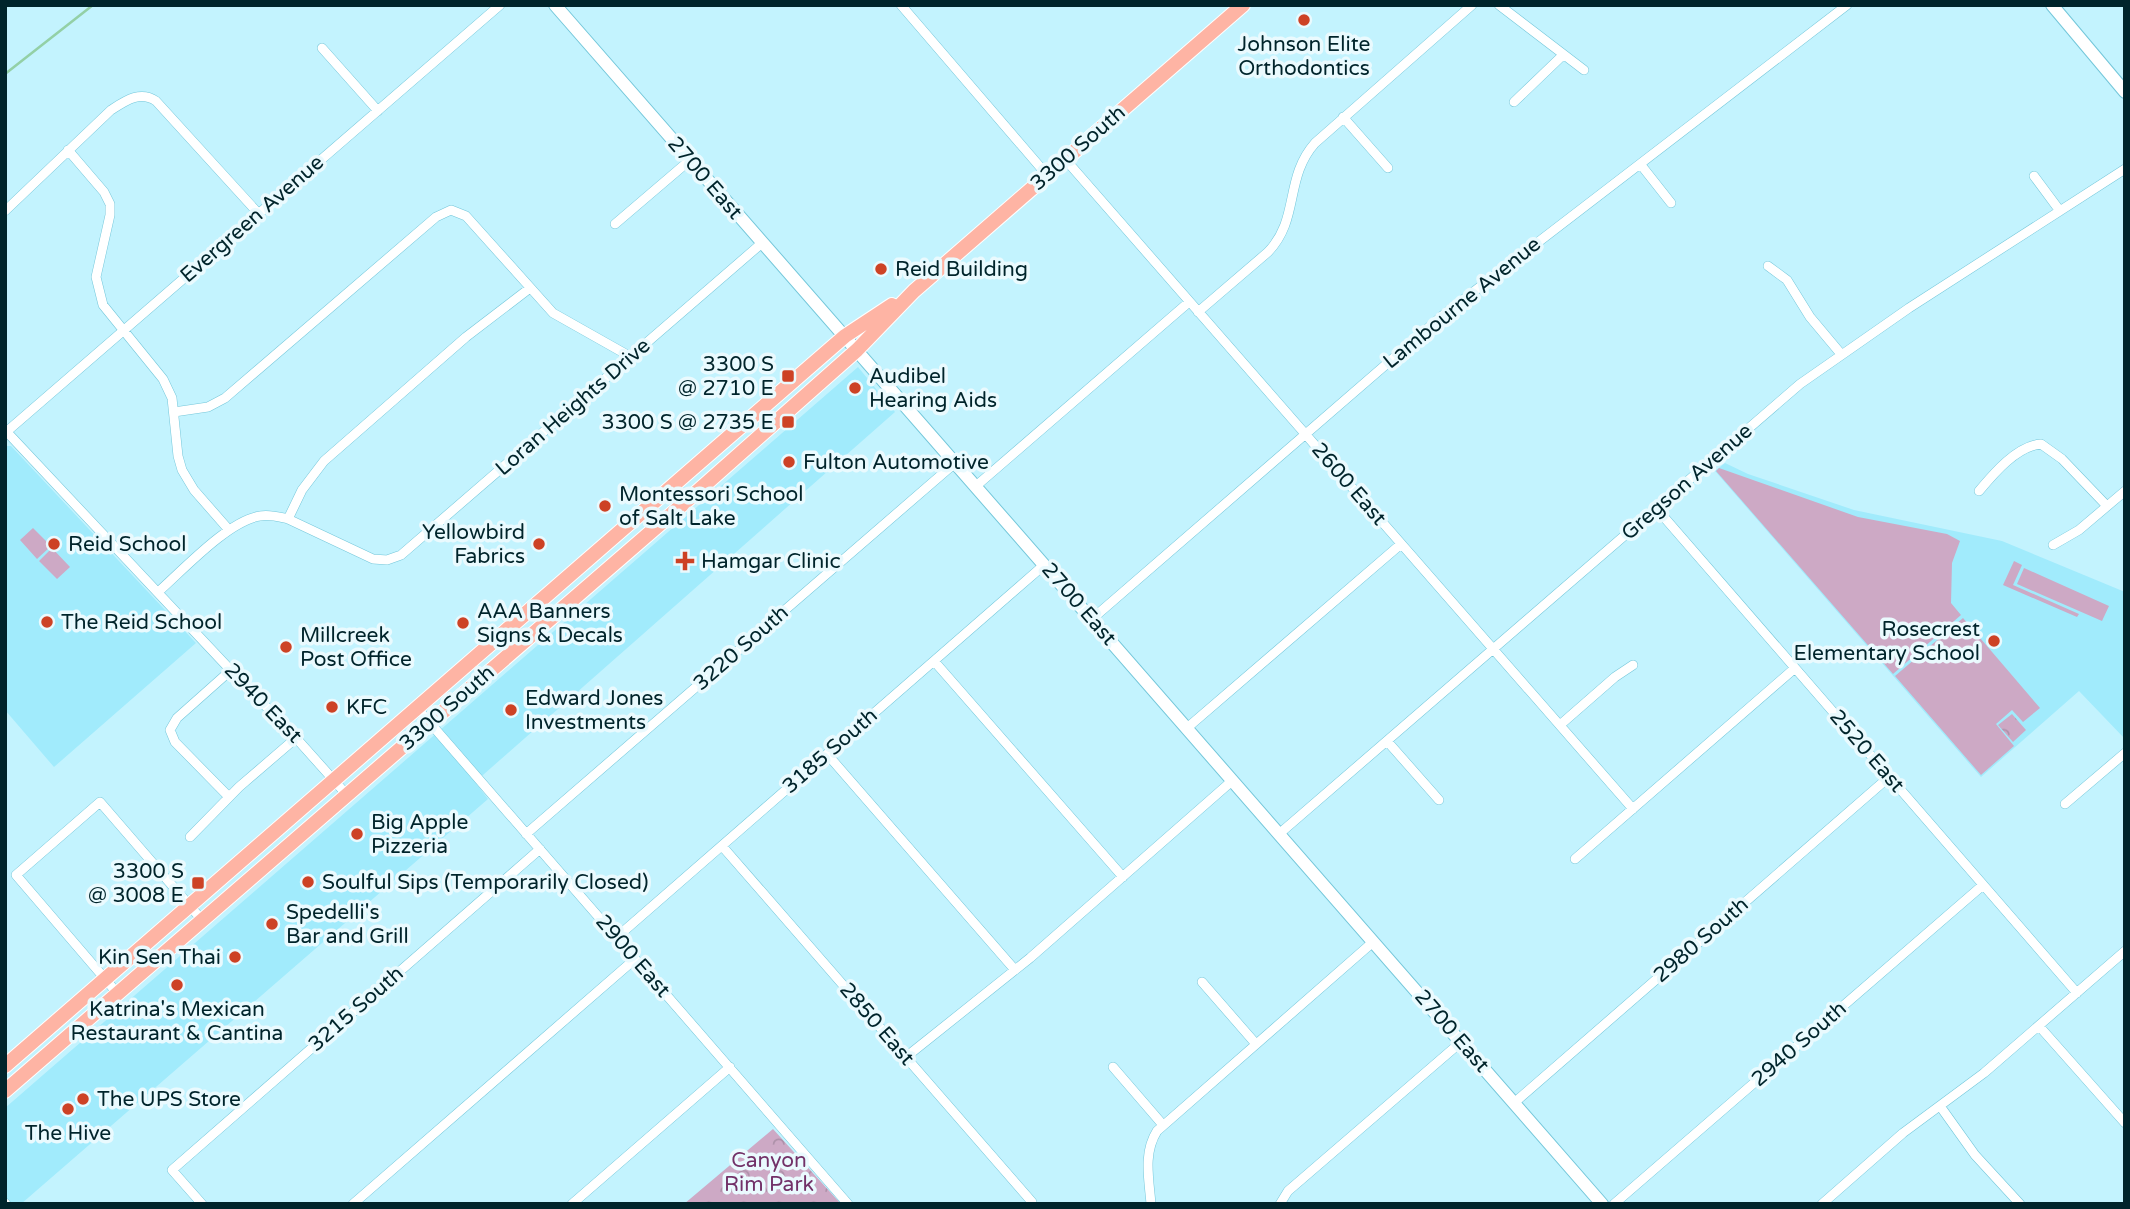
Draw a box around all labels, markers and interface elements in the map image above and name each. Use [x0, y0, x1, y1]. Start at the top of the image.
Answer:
marker: Johnson Elite Orthodontics [1296, 12, 1312, 28]
place label: Johnson Elite Orthodontics [1238, 32, 1371, 81]
street label: 3300 South [1025, 100, 1131, 196]
street label: 2700 East [662, 132, 748, 224]
street label: Evergreen Avenue [175, 150, 329, 288]
street label: Lambourne Avenue [1378, 232, 1546, 374]
place label: Reid Building [895, 257, 1028, 282]
marker: Reid Building [873, 261, 889, 277]
street label: Loran Heights Drive [491, 333, 656, 481]
place label: 3300 S @ 2710 E [678, 352, 774, 401]
place label: Audibel Hearing Aids [869, 364, 997, 413]
marker: 3300 S @ 2710 E [780, 368, 796, 384]
marker: Audibel Hearing Aids [847, 380, 863, 396]
place label: 3300 S @ 2735 E [601, 410, 774, 435]
marker: 3300 S @ 2735 E [780, 414, 796, 430]
street label: Gregson Avenue [1617, 418, 1758, 546]
street label: 2600 East [1306, 438, 1392, 530]
place label: Fulton Automotive [803, 450, 989, 475]
marker: Fulton Automotive [781, 454, 797, 470]
place label: Montessori School of Salt Lake [619, 482, 803, 531]
marker: Montessori School of Salt Lake [597, 498, 613, 514]
place label: Yellowbird Fabrics [422, 520, 525, 569]
place label: Reid School [68, 532, 186, 557]
marker: Reid School [46, 536, 62, 552]
marker: Yellowbird Fabrics [531, 536, 547, 552]
place label: Hamgar Clinic [701, 549, 841, 574]
marker: Hamgar Clinic [675, 551, 695, 571]
street label: 2700 East [1036, 558, 1122, 650]
place label: AAA Banners Signs & Decals [477, 599, 623, 648]
street label: 3220 South [688, 600, 794, 696]
place label: The Reid School [61, 610, 222, 635]
marker: The Reid School [39, 614, 55, 630]
marker: AAA Banners Signs & Decals [455, 615, 471, 631]
place label: Rosecrest Elementary School [1793, 617, 1980, 666]
place label: Millcreek Post Office [300, 623, 412, 672]
marker: Rosecrest Elementary School [1986, 633, 2002, 649]
marker: Millcreek Post Office [278, 639, 294, 655]
street label: 2940 East [219, 658, 307, 748]
street label: 3300 South [394, 660, 500, 756]
place label: Edward Jones Investments [525, 686, 663, 735]
place label: KFC [346, 695, 387, 720]
marker: KFC [324, 699, 340, 715]
marker: Edward Jones Investments [503, 702, 519, 718]
street label: 3185 South [777, 703, 883, 799]
street label: 2520 East [1824, 705, 1910, 797]
place label: Big Apple Pizzeria [371, 810, 469, 859]
marker: Big Apple Pizzeria [349, 826, 365, 842]
place label: 3300 S @ 3008 E [88, 859, 184, 908]
place label: Soulful Sips (Temporarily Closed) [322, 870, 649, 895]
marker: Soulful Sips (Temporarily Closed) [300, 874, 316, 890]
marker: 3300 S @ 3008 E [190, 875, 206, 891]
street label: 2980 South [1648, 892, 1754, 988]
place label: Spedelli's Bar and Grill [286, 900, 409, 949]
street label: 2900 East [590, 910, 676, 1002]
marker: Spedelli's Bar and Grill [264, 916, 280, 932]
place label: Kin Sen Thai [98, 945, 221, 970]
marker: Kin Sen Thai [227, 949, 243, 965]
street label: 3215 South [303, 961, 409, 1057]
marker: Katrina's Mexican Restaurant & Cantina [169, 977, 185, 993]
street label: 2850 East [834, 978, 920, 1070]
street label: 2700 East [1409, 985, 1495, 1077]
street label: 2940 South [1746, 996, 1852, 1092]
place label: Katrina's Mexican Restaurant & Cantina [71, 997, 283, 1046]
place label: The UPS Store [97, 1087, 241, 1112]
marker: The UPS Store [75, 1091, 91, 1107]
marker: The Hive [60, 1101, 76, 1117]
place label: The Hive [25, 1121, 111, 1146]
park label: Canyon Rim Park [724, 1148, 814, 1197]

